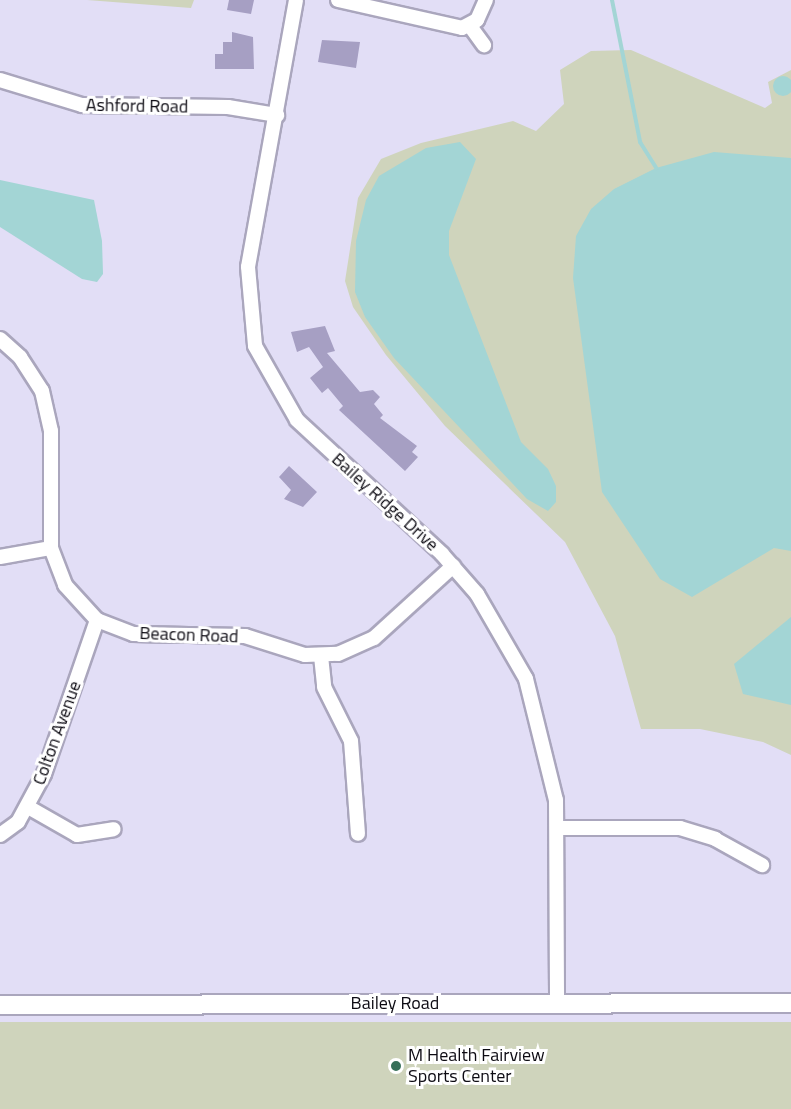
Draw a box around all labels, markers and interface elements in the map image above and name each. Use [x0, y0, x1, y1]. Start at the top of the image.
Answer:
street label: Ashford Road [86, 94, 188, 118]
street label: Bailey Ridge Drive [327, 448, 443, 556]
street label: Beacon Road [139, 622, 239, 648]
street label: Colton Avenue [28, 678, 86, 788]
street label: Bailey Road [351, 992, 439, 1014]
place label: M Health Fairview Sports Center [408, 1045, 545, 1088]
marker: M Health Fairview Sports Center [389, 1059, 403, 1073]

